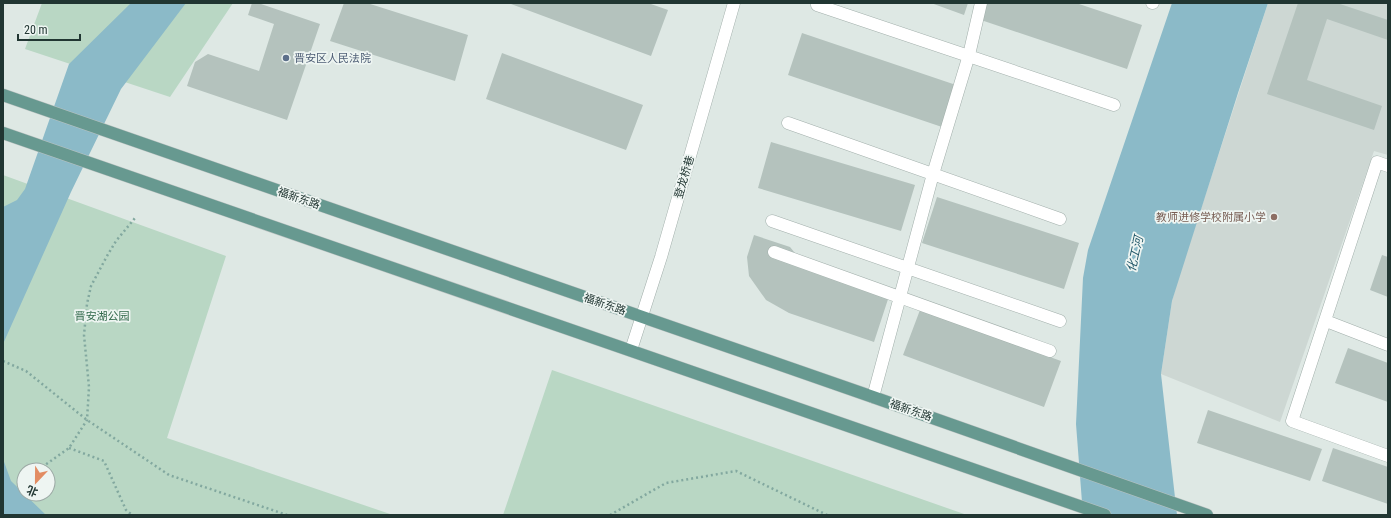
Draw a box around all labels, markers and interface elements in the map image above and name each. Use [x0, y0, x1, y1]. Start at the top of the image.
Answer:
scale bar [18, 16, 80, 42]
text: 20 m [24, 23, 48, 37]
place label: 晋安区人民法院 [294, 52, 371, 65]
marker: 晋安区人民法院 [281, 53, 291, 63]
street label: 登龙桥巷 [672, 154, 697, 200]
street label: 福新东路 [276, 185, 322, 212]
place label: 教师进修学校附属小学 [1156, 211, 1266, 224]
marker: 教师进修学校附属小学 [1269, 212, 1279, 222]
water label: 化工河 [1124, 233, 1146, 273]
street label: 福新东路 [582, 291, 628, 318]
park label: 晋安湖公园 [75, 310, 130, 323]
street label: 福新东路 [888, 397, 934, 424]
north arrow [16, 462, 56, 502]
text: 北 [25, 483, 40, 499]

